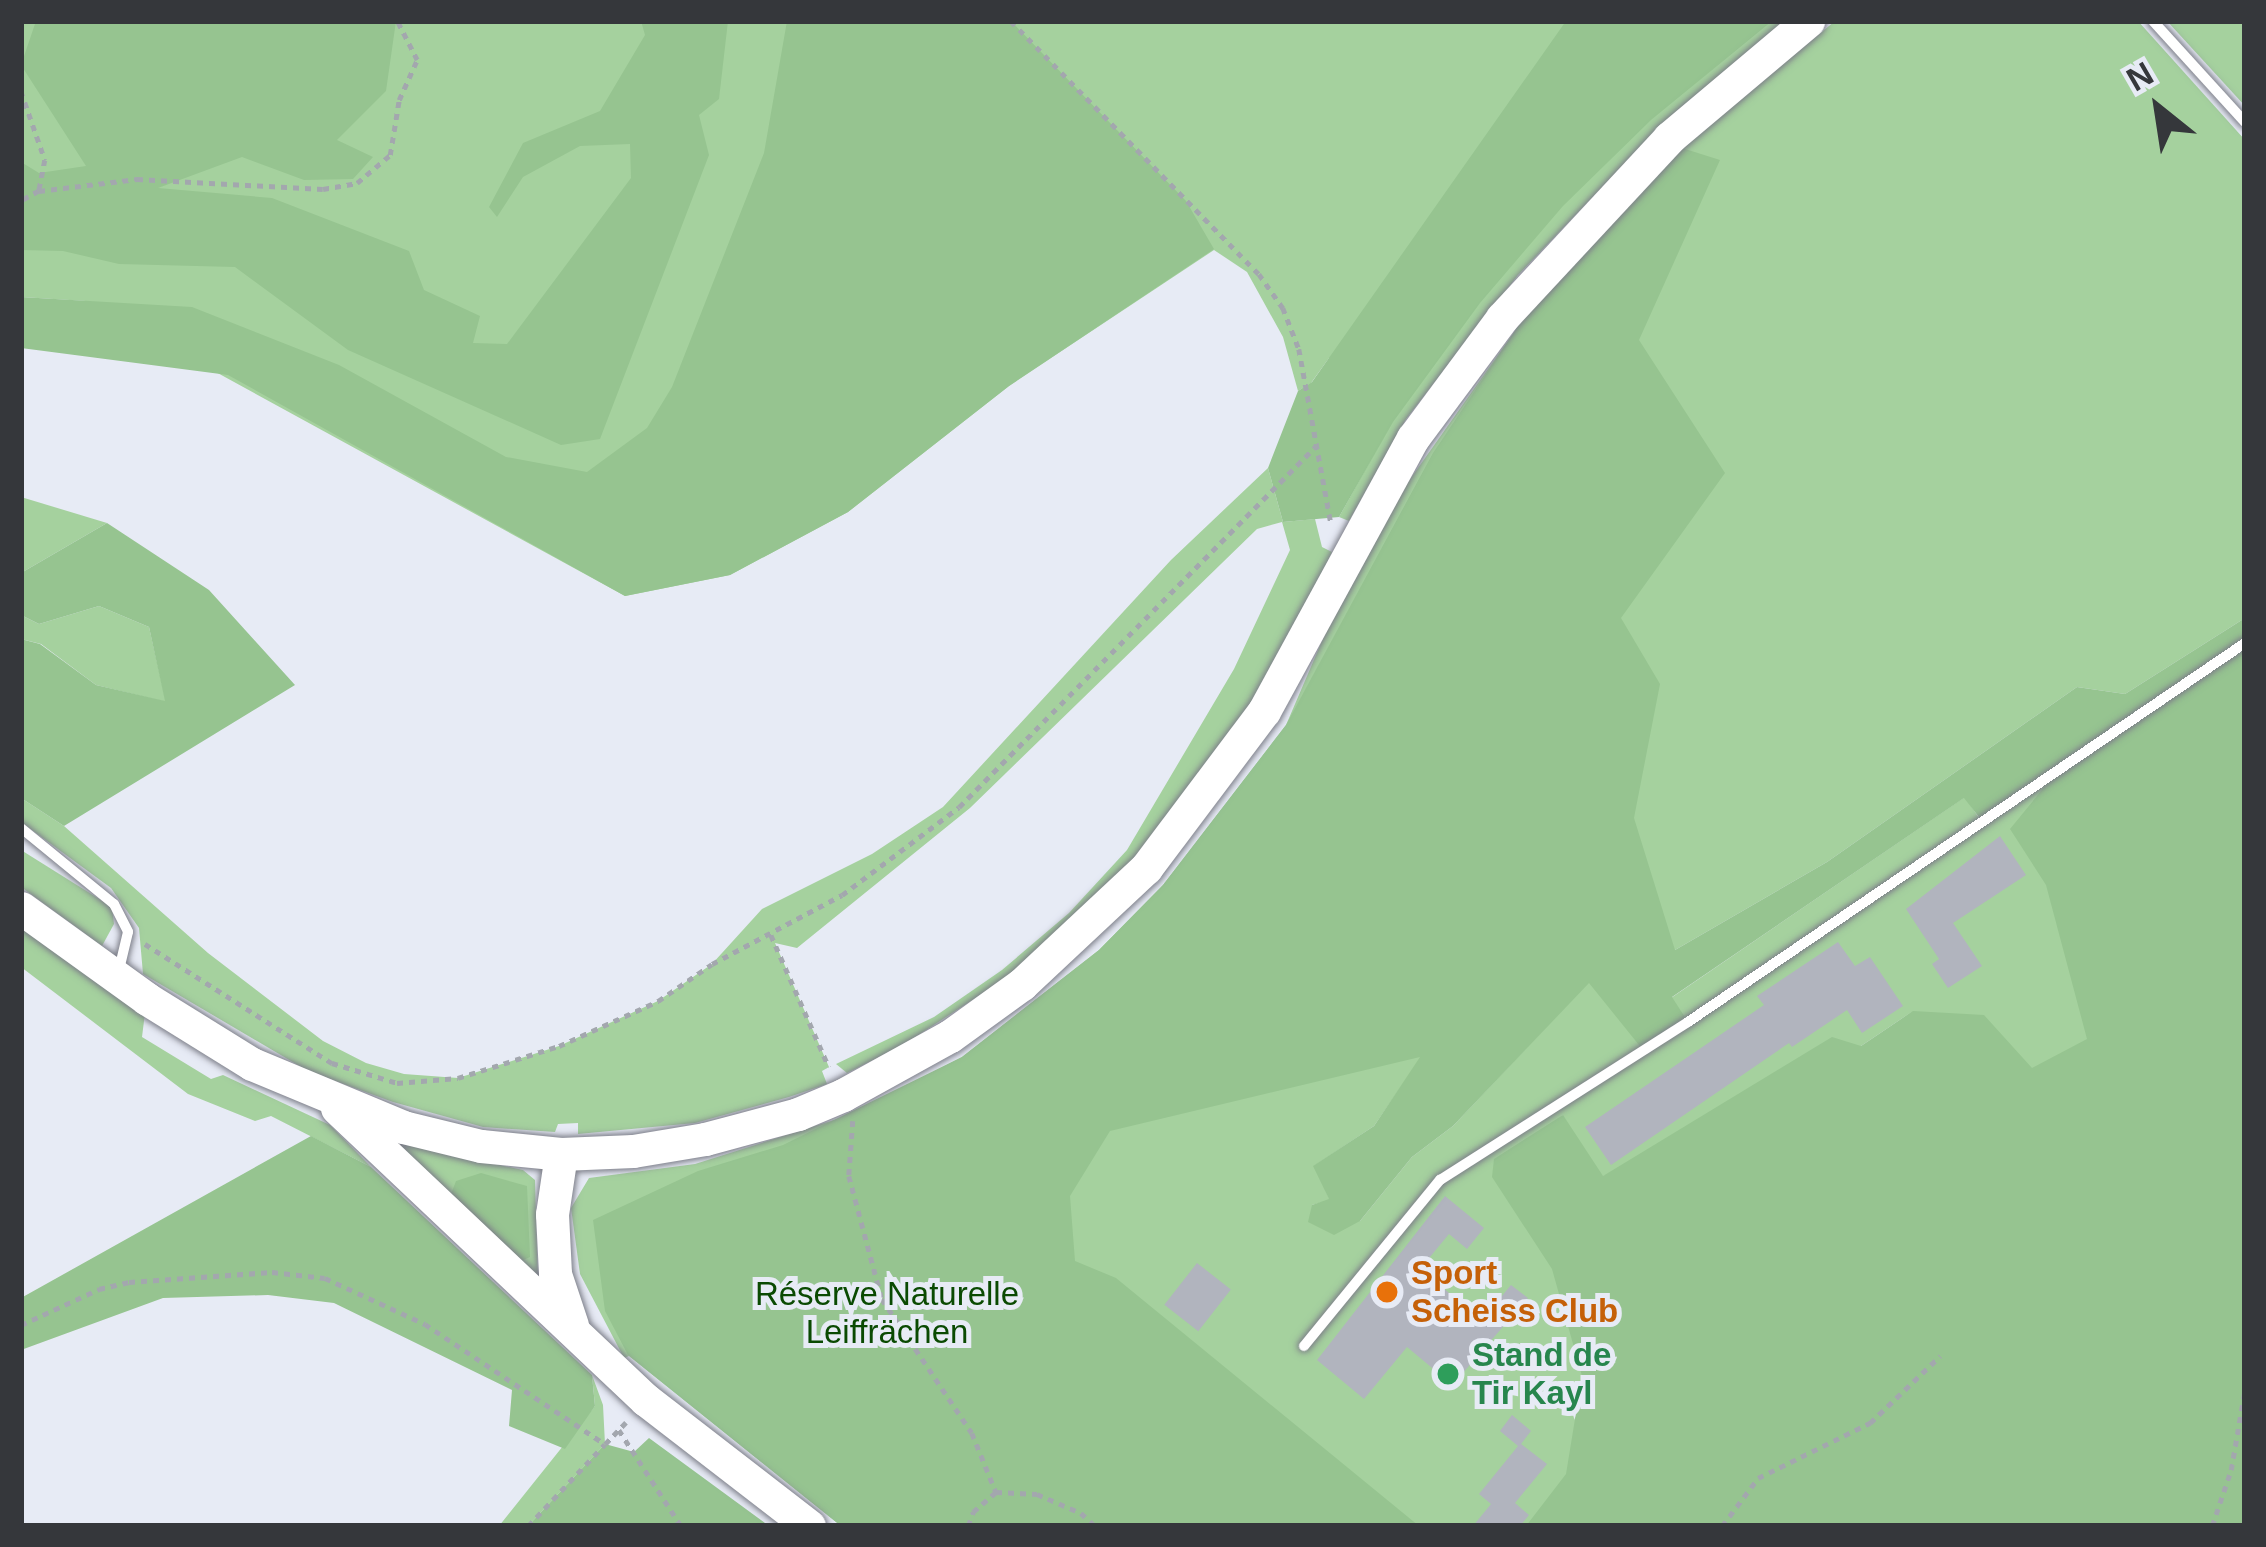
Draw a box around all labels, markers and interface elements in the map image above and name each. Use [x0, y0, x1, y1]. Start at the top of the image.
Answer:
north arrow [2098, 48, 2218, 168]
text: N [2120, 54, 2159, 98]
place label: Sport Scheiss Club [1411, 1253, 1618, 1331]
park label: Réserve Naturelle Leiffrächen [755, 1274, 1019, 1352]
marker: Sport Scheiss Club [1374, 1279, 1400, 1305]
place label: Stand de Tir Kayl [1472, 1335, 1611, 1413]
marker: Stand de Tir Kayl [1435, 1361, 1461, 1387]

